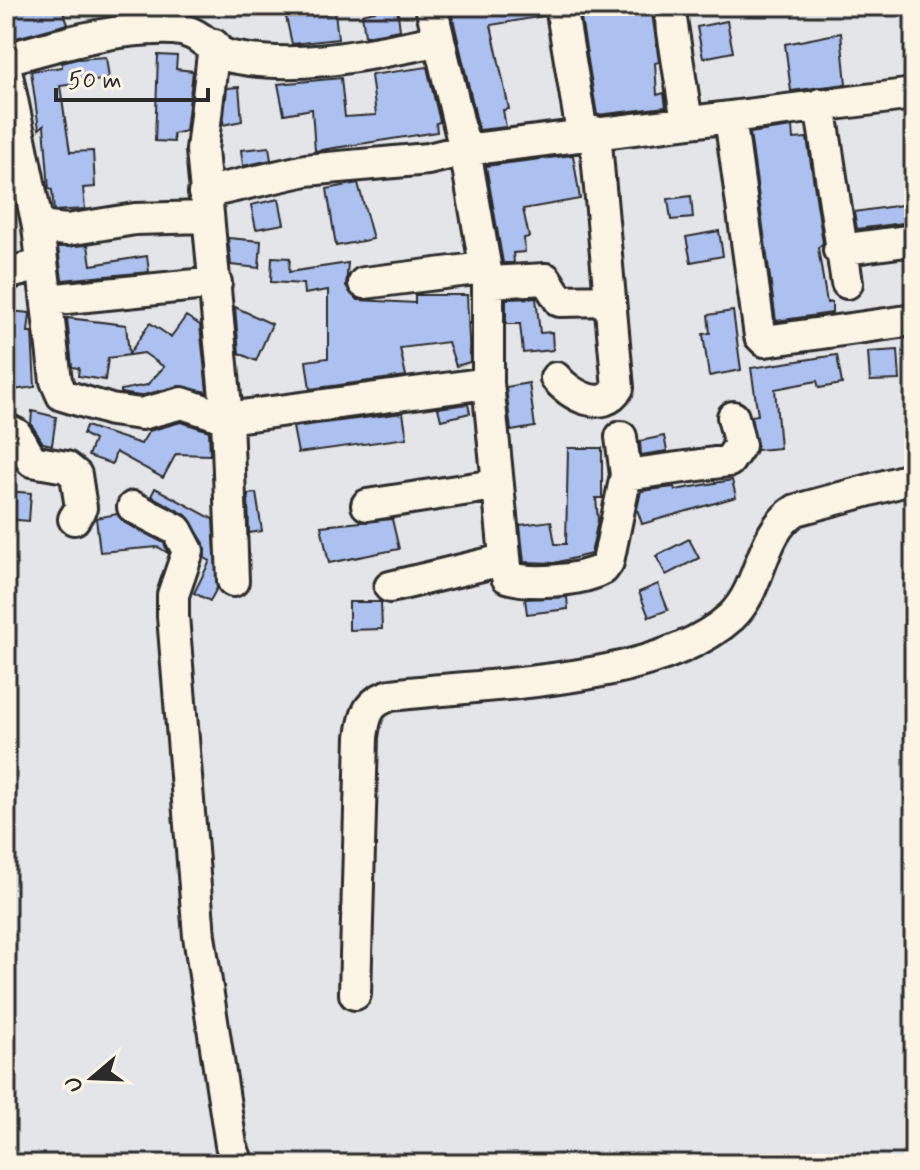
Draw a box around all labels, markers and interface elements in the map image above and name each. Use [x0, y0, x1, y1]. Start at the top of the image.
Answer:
scale bar [56, 52, 208, 102]
text: 50 m [68, 66, 122, 97]
north arrow [52, 1038, 132, 1118]
text: U [59, 1073, 91, 1095]

